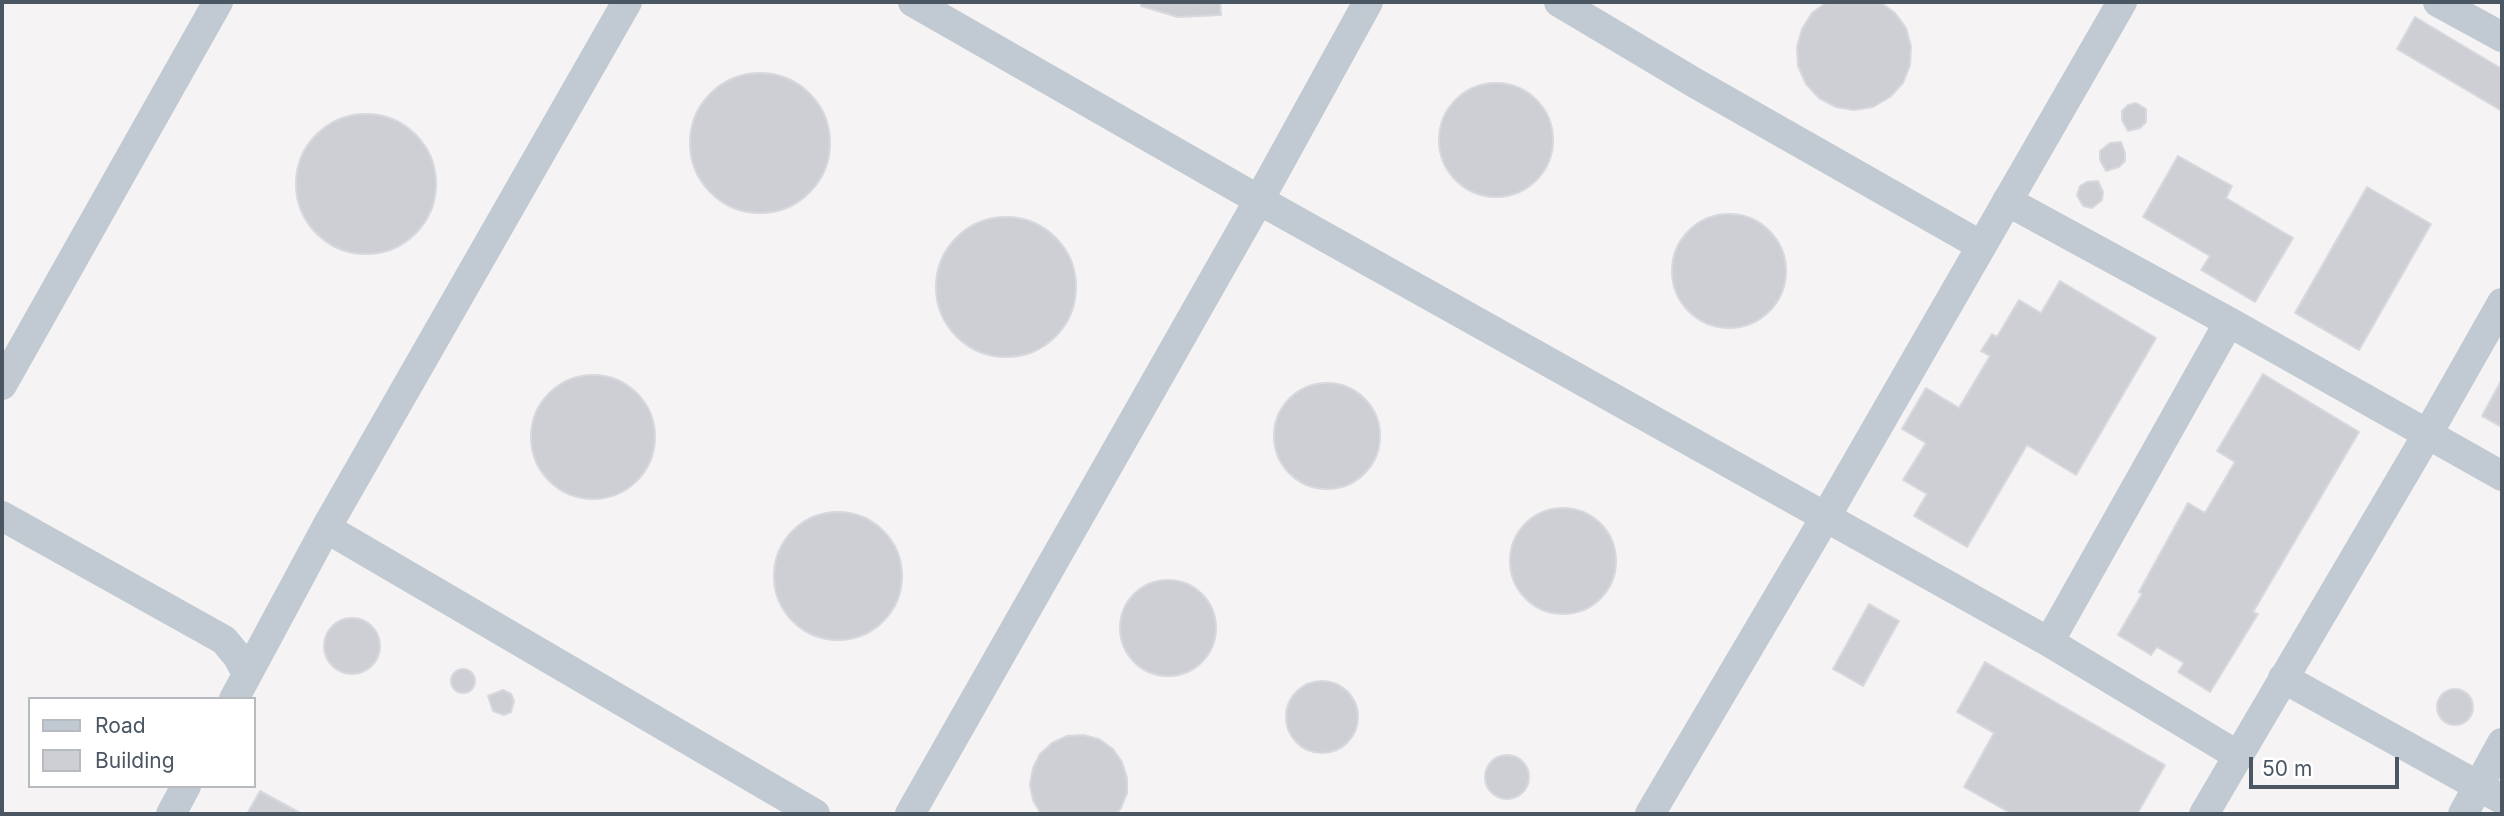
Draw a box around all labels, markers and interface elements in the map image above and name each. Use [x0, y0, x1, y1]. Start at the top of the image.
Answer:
legend [28, 697, 256, 788]
text: Road [95, 713, 146, 738]
scale bar [2252, 742, 2402, 786]
text: Building [95, 748, 175, 773]
text: 50 m [2262, 756, 2312, 781]

